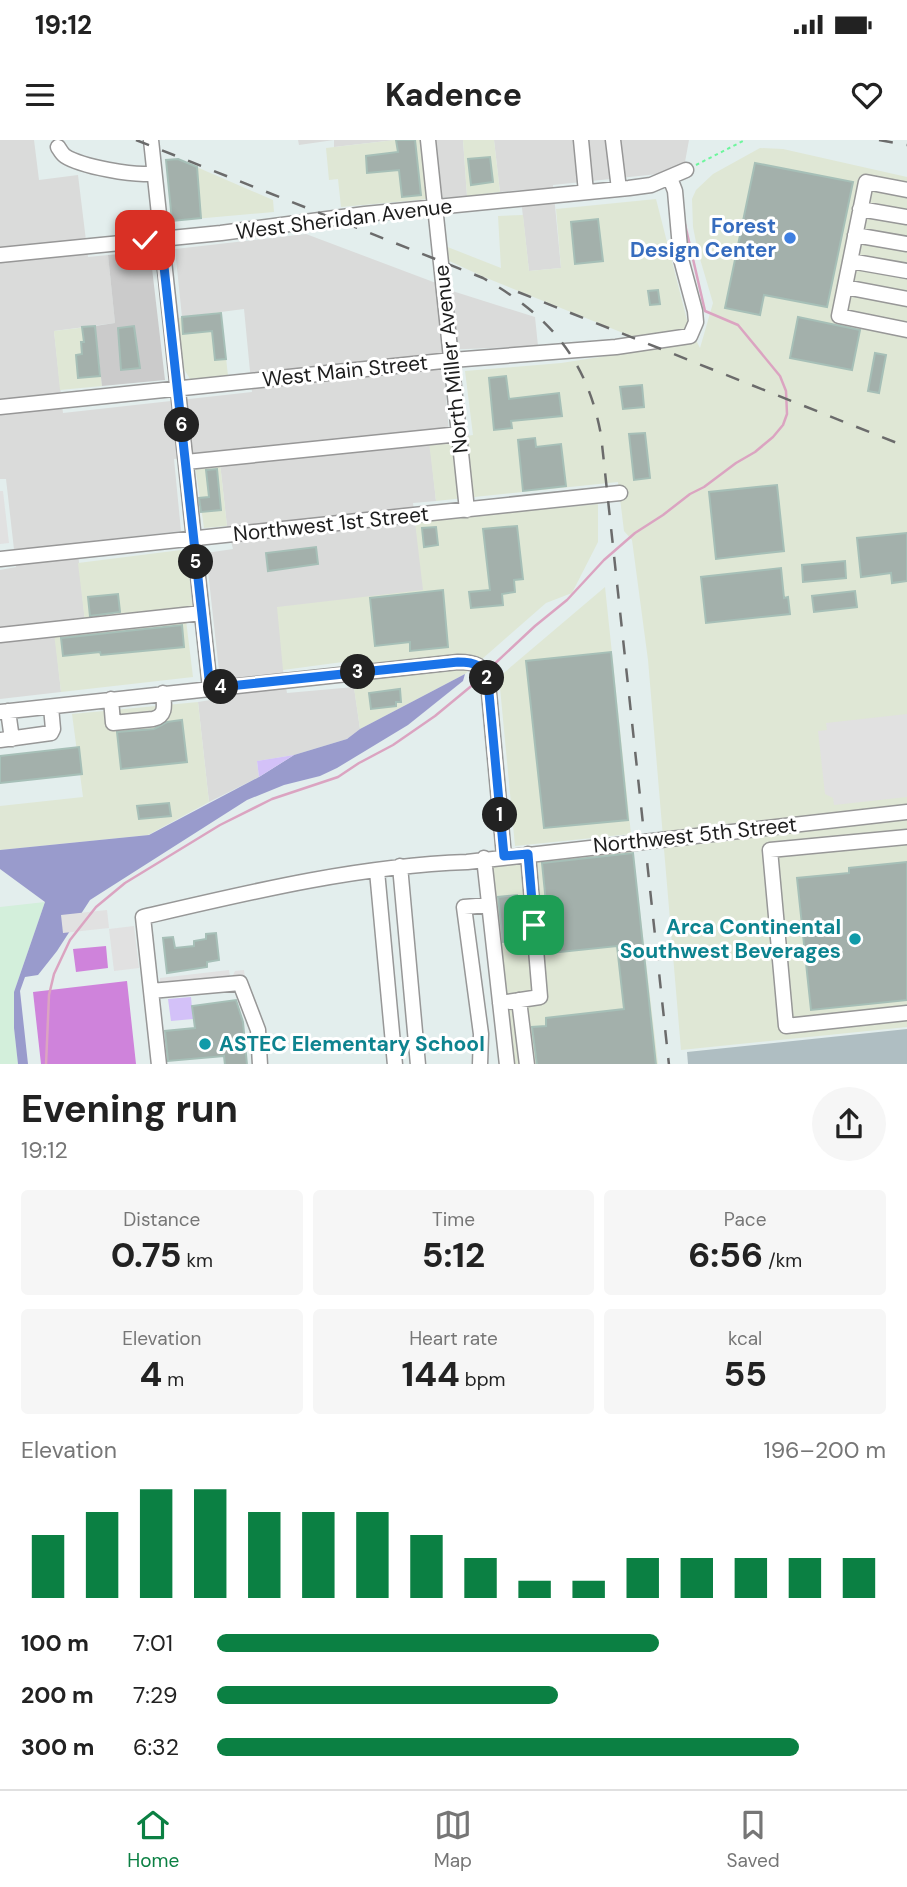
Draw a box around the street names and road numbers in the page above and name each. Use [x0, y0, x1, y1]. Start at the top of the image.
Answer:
street label: West Sheridan Avenue [234, 192, 454, 246]
street label: North Miller Avenue [427, 263, 475, 455]
street label: West Main Street [261, 348, 429, 394]
street label: Northwest 1st Street [232, 500, 430, 548]
street label: Northwest 5th Street [592, 810, 798, 860]

